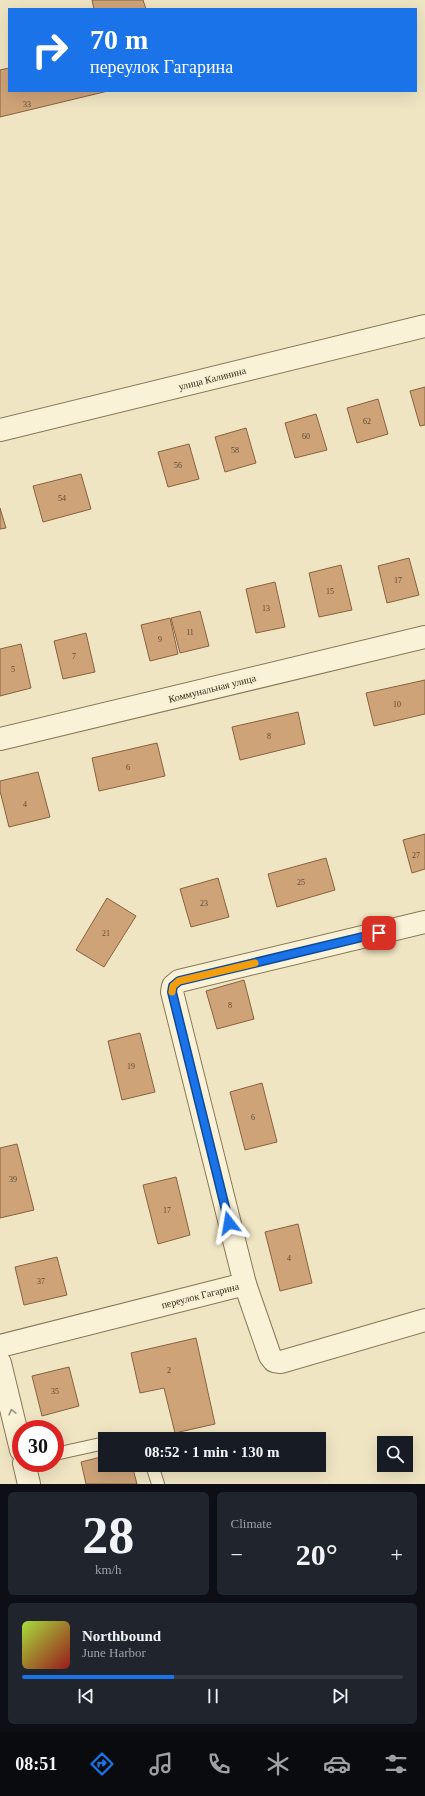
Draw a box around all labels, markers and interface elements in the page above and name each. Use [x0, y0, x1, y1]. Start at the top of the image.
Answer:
icon: right [24, 24, 76, 76]
text: 70 m [90, 24, 148, 55]
text: переулок Гагарина [90, 57, 233, 77]
house number: 33 [23, 100, 31, 109]
street label: улица Калинина [177, 365, 248, 392]
house number: 62 [363, 417, 371, 426]
house number: 60 [302, 432, 310, 441]
house number: 58 [231, 446, 239, 455]
house number: 56 [174, 461, 182, 470]
house number: 54 [58, 494, 66, 503]
house number: 17 [394, 576, 402, 585]
house number: 15 [326, 587, 334, 596]
house number: 13 [262, 604, 270, 613]
house number: 11 [186, 628, 194, 637]
house number: 9 [158, 635, 162, 644]
house number: 7 [72, 652, 76, 661]
house number: 5 [11, 665, 15, 674]
street label: Коммунальная улица [167, 672, 257, 705]
house number: 10 [393, 700, 401, 709]
house number: 8 [267, 732, 271, 741]
house number: 6 [126, 763, 130, 772]
house number: 4 [23, 800, 27, 809]
house number: 27 [412, 851, 420, 860]
house number: 25 [297, 878, 305, 887]
house number: 23 [200, 899, 208, 908]
pin [362, 916, 396, 950]
icon: arrive [368, 922, 390, 944]
house number: 21 [102, 929, 110, 938]
house number: 8 [228, 1001, 232, 1010]
house number: 19 [127, 1062, 135, 1071]
house number: 6 [251, 1113, 255, 1122]
house number: 39 [9, 1175, 17, 1184]
position arrow [208, 1202, 250, 1244]
house number: 17 [163, 1206, 171, 1215]
house number: 4 [287, 1254, 291, 1263]
house number: 37 [37, 1277, 45, 1286]
street label: переулок Гагарина [160, 1280, 241, 1310]
house number: 2 [167, 1366, 171, 1375]
house number: 35 [51, 1387, 59, 1396]
one-way arrow [8, 1409, 16, 1415]
speed limit sign: 30 [12, 1420, 64, 1472]
map controls [377, 1436, 413, 1472]
button: search [377, 1436, 413, 1472]
text: 08:52 · 1 min · 130 m [145, 1444, 280, 1460]
text: 28 [82, 1507, 134, 1564]
text: Climate [231, 1516, 272, 1531]
text: 20° [296, 1538, 338, 1571]
text: − [231, 1542, 243, 1567]
text: + [391, 1542, 403, 1567]
text: km/h [95, 1562, 122, 1577]
text: Northbound [82, 1628, 161, 1644]
text: June Harbor [82, 1645, 146, 1660]
icon: previous [75, 1685, 97, 1707]
icon: pause [202, 1685, 224, 1707]
icon: next [329, 1685, 351, 1707]
icon: directions [88, 1750, 116, 1778]
icon: music [147, 1750, 175, 1778]
icon: phone [205, 1750, 233, 1778]
icon: climate [264, 1750, 292, 1778]
icon: car [323, 1750, 351, 1778]
icon: filters [382, 1750, 410, 1778]
text: 08:51 [15, 1754, 57, 1774]

